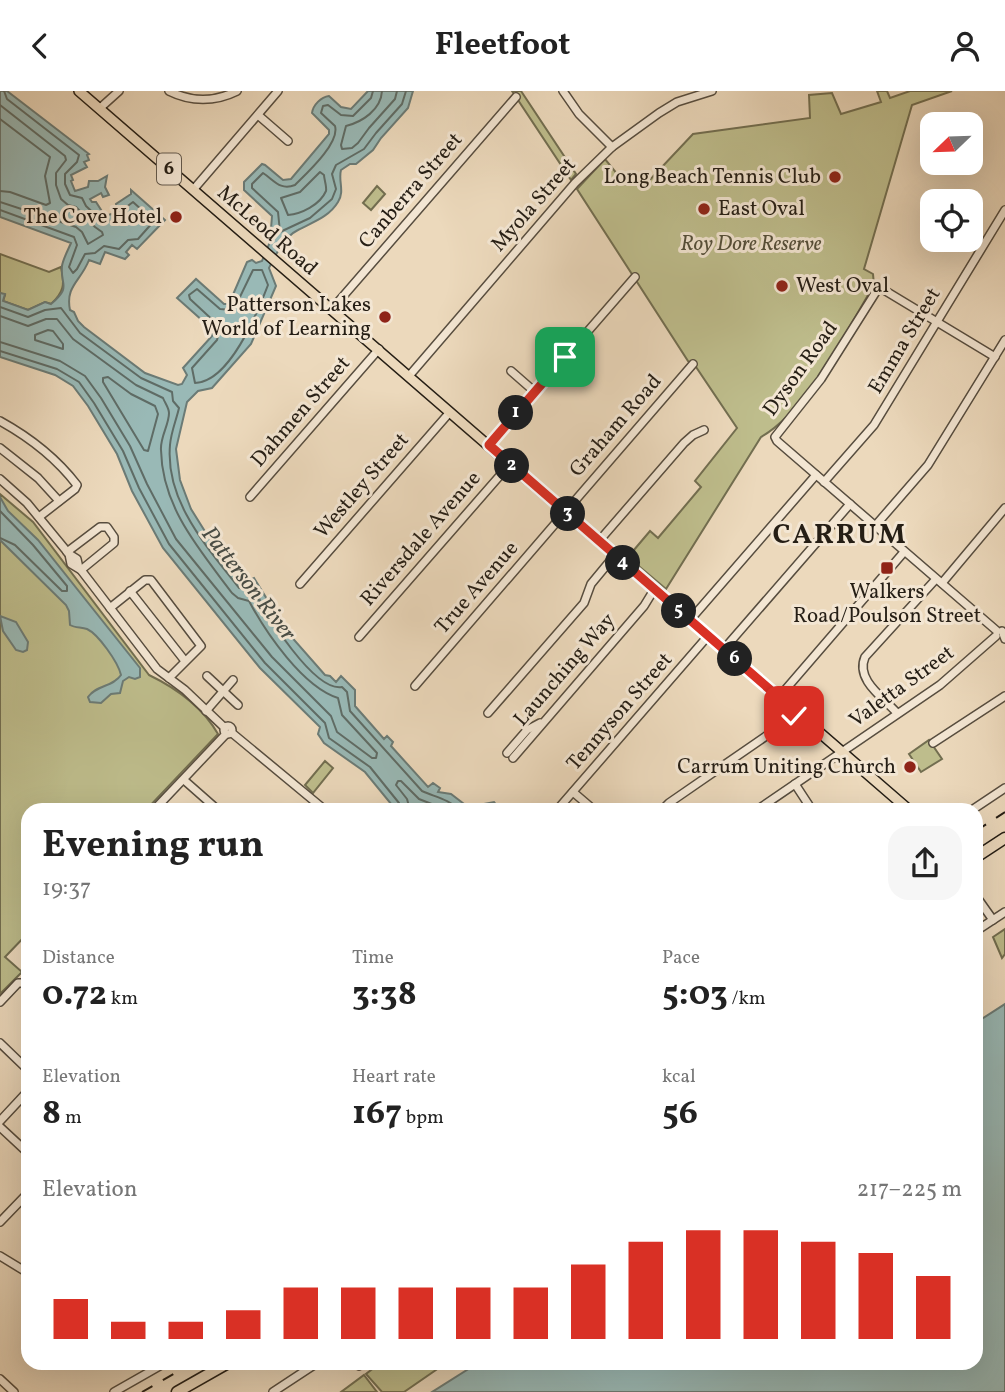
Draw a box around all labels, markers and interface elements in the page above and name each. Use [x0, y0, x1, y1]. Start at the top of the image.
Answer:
text: Fleetfoot [435, 24, 570, 68]
icon: back [21, 27, 59, 65]
icon: person [946, 27, 984, 65]
north arrow [920, 112, 984, 175]
map controls [920, 112, 983, 252]
street label: Canberra Street [352, 127, 470, 255]
street label: Myola Street [485, 151, 583, 259]
road number: 6 [157, 153, 181, 185]
place label: Long Beach Tennis Club [603, 163, 821, 192]
marker: Long Beach Tennis Club [827, 169, 843, 185]
street label: McLeod Road [210, 179, 324, 283]
button: locate [920, 189, 983, 252]
place label: East Oval [718, 195, 805, 224]
marker: East Oval [696, 201, 712, 217]
place label: The Cove Hotel [23, 203, 162, 232]
marker: The Cove Hotel [168, 209, 184, 225]
park label: Roy Dore Reserve [681, 230, 822, 259]
place label: West Oval [796, 272, 889, 301]
marker: West Oval [774, 278, 790, 294]
street label: Emma Street [862, 282, 948, 400]
place label: Patterson Lakes World of Learning [202, 291, 371, 344]
marker: Patterson Lakes World of Learning [377, 309, 393, 325]
street label: Dyson Road [757, 316, 845, 422]
pin [535, 327, 595, 387]
icon: arrive [546, 338, 584, 376]
street label: Dahmen Street [245, 350, 357, 474]
street label: Graham Road [563, 368, 669, 484]
pin: 1 [498, 395, 534, 431]
text: 1 [512, 399, 519, 425]
street label: Westley Street [308, 427, 416, 545]
pin: 2 [494, 449, 530, 483]
text: 2 [507, 452, 516, 478]
street label: Riversdale Avenue [354, 465, 488, 613]
pin: 3 [550, 497, 586, 531]
text: 3 [563, 500, 572, 526]
district label: CARRUM [772, 516, 908, 555]
water label: Patterson River [193, 520, 303, 648]
street label: True Avenue [428, 535, 526, 641]
pin: 4 [606, 545, 640, 581]
text: 4 [617, 549, 628, 575]
marker: Walkers Road/Poulson Street [879, 560, 895, 576]
place label: Walkers Road/Poulson Street [793, 578, 981, 631]
pin: 5 [662, 594, 696, 629]
text: 5 [674, 597, 683, 623]
street label: Launching Way [508, 606, 623, 733]
street label: Valetta Street [844, 639, 960, 735]
pin: 6 [718, 641, 752, 677]
text: 6 [729, 645, 740, 671]
street label: Tennyson Street [560, 647, 680, 777]
pin [764, 686, 824, 746]
icon: check [775, 697, 813, 735]
place label: Carrum Uniting Church [677, 753, 896, 782]
marker: Carrum Uniting Church [902, 759, 918, 775]
text: Evening run [42, 820, 264, 873]
button: share [888, 826, 962, 900]
text: 19:37 [42, 873, 91, 905]
text: Distance [42, 945, 115, 971]
text: Time [352, 945, 394, 971]
text: Pace [662, 945, 700, 971]
text: 0.72 [42, 971, 107, 1019]
text: 3:38 [352, 971, 417, 1019]
text: 5:03 [662, 971, 728, 1019]
text: km [107, 986, 138, 1012]
text: /km [728, 986, 766, 1012]
text: Elevation [42, 1064, 121, 1090]
text: Heart rate [352, 1064, 436, 1090]
text: kcal [662, 1064, 696, 1090]
text: 8 [42, 1090, 61, 1138]
text: 167 [352, 1090, 402, 1138]
text: 56 [662, 1090, 698, 1138]
text: m [61, 1105, 82, 1131]
text: bpm [402, 1105, 444, 1131]
text: Elevation [42, 1174, 138, 1206]
text: 217–225 m [857, 1174, 962, 1206]

